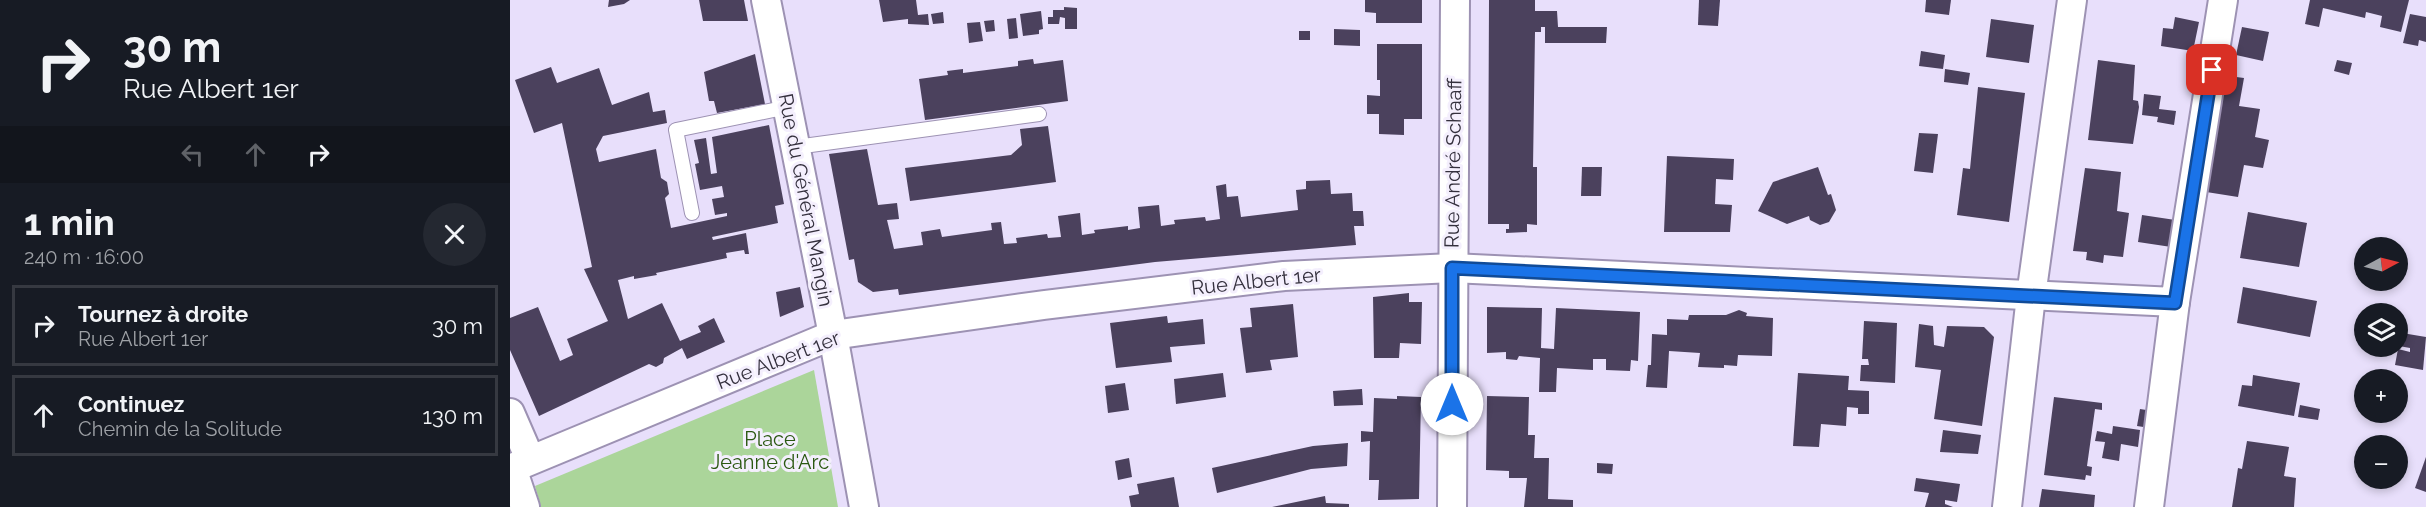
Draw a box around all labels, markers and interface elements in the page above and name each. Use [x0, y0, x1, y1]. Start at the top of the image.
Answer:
text: 30 m [123, 23, 221, 72]
icon: right [24, 24, 102, 102]
pin [2186, 44, 2237, 95]
icon: arrive [2195, 53, 2228, 86]
text: Rue Albert 1er [123, 73, 299, 104]
street label: Rue André Schaaff [1440, 77, 1466, 248]
street label: Rue du Général Mangin [774, 91, 838, 309]
icon: left [176, 138, 209, 171]
icon: ahead [239, 138, 272, 171]
icon: right [302, 138, 335, 171]
text: 1 min [24, 201, 115, 243]
button: close [423, 203, 486, 266]
north arrow [2354, 237, 2408, 291]
map controls [2354, 237, 2408, 489]
text: 240 m · 16:00 [24, 245, 144, 269]
street label: Rue Albert 1er [1190, 262, 1322, 300]
text: Tournez à droite [78, 301, 248, 327]
button: layers [2354, 303, 2408, 357]
icon: right [27, 309, 60, 342]
text: 30 m [432, 313, 483, 339]
street label: Rue Albert 1er [713, 325, 843, 395]
text: Rue Albert 1er [78, 327, 208, 351]
button: + [2354, 369, 2408, 423]
position arrow [1420, 372, 1484, 436]
text: Continuez [78, 391, 184, 417]
icon: ahead [27, 399, 60, 432]
text: 130 m [423, 403, 483, 429]
text: Chemin de la Solitude [78, 417, 282, 441]
park label: Place Jeanne d'Arc [711, 427, 829, 474]
button: − [2354, 435, 2408, 489]

